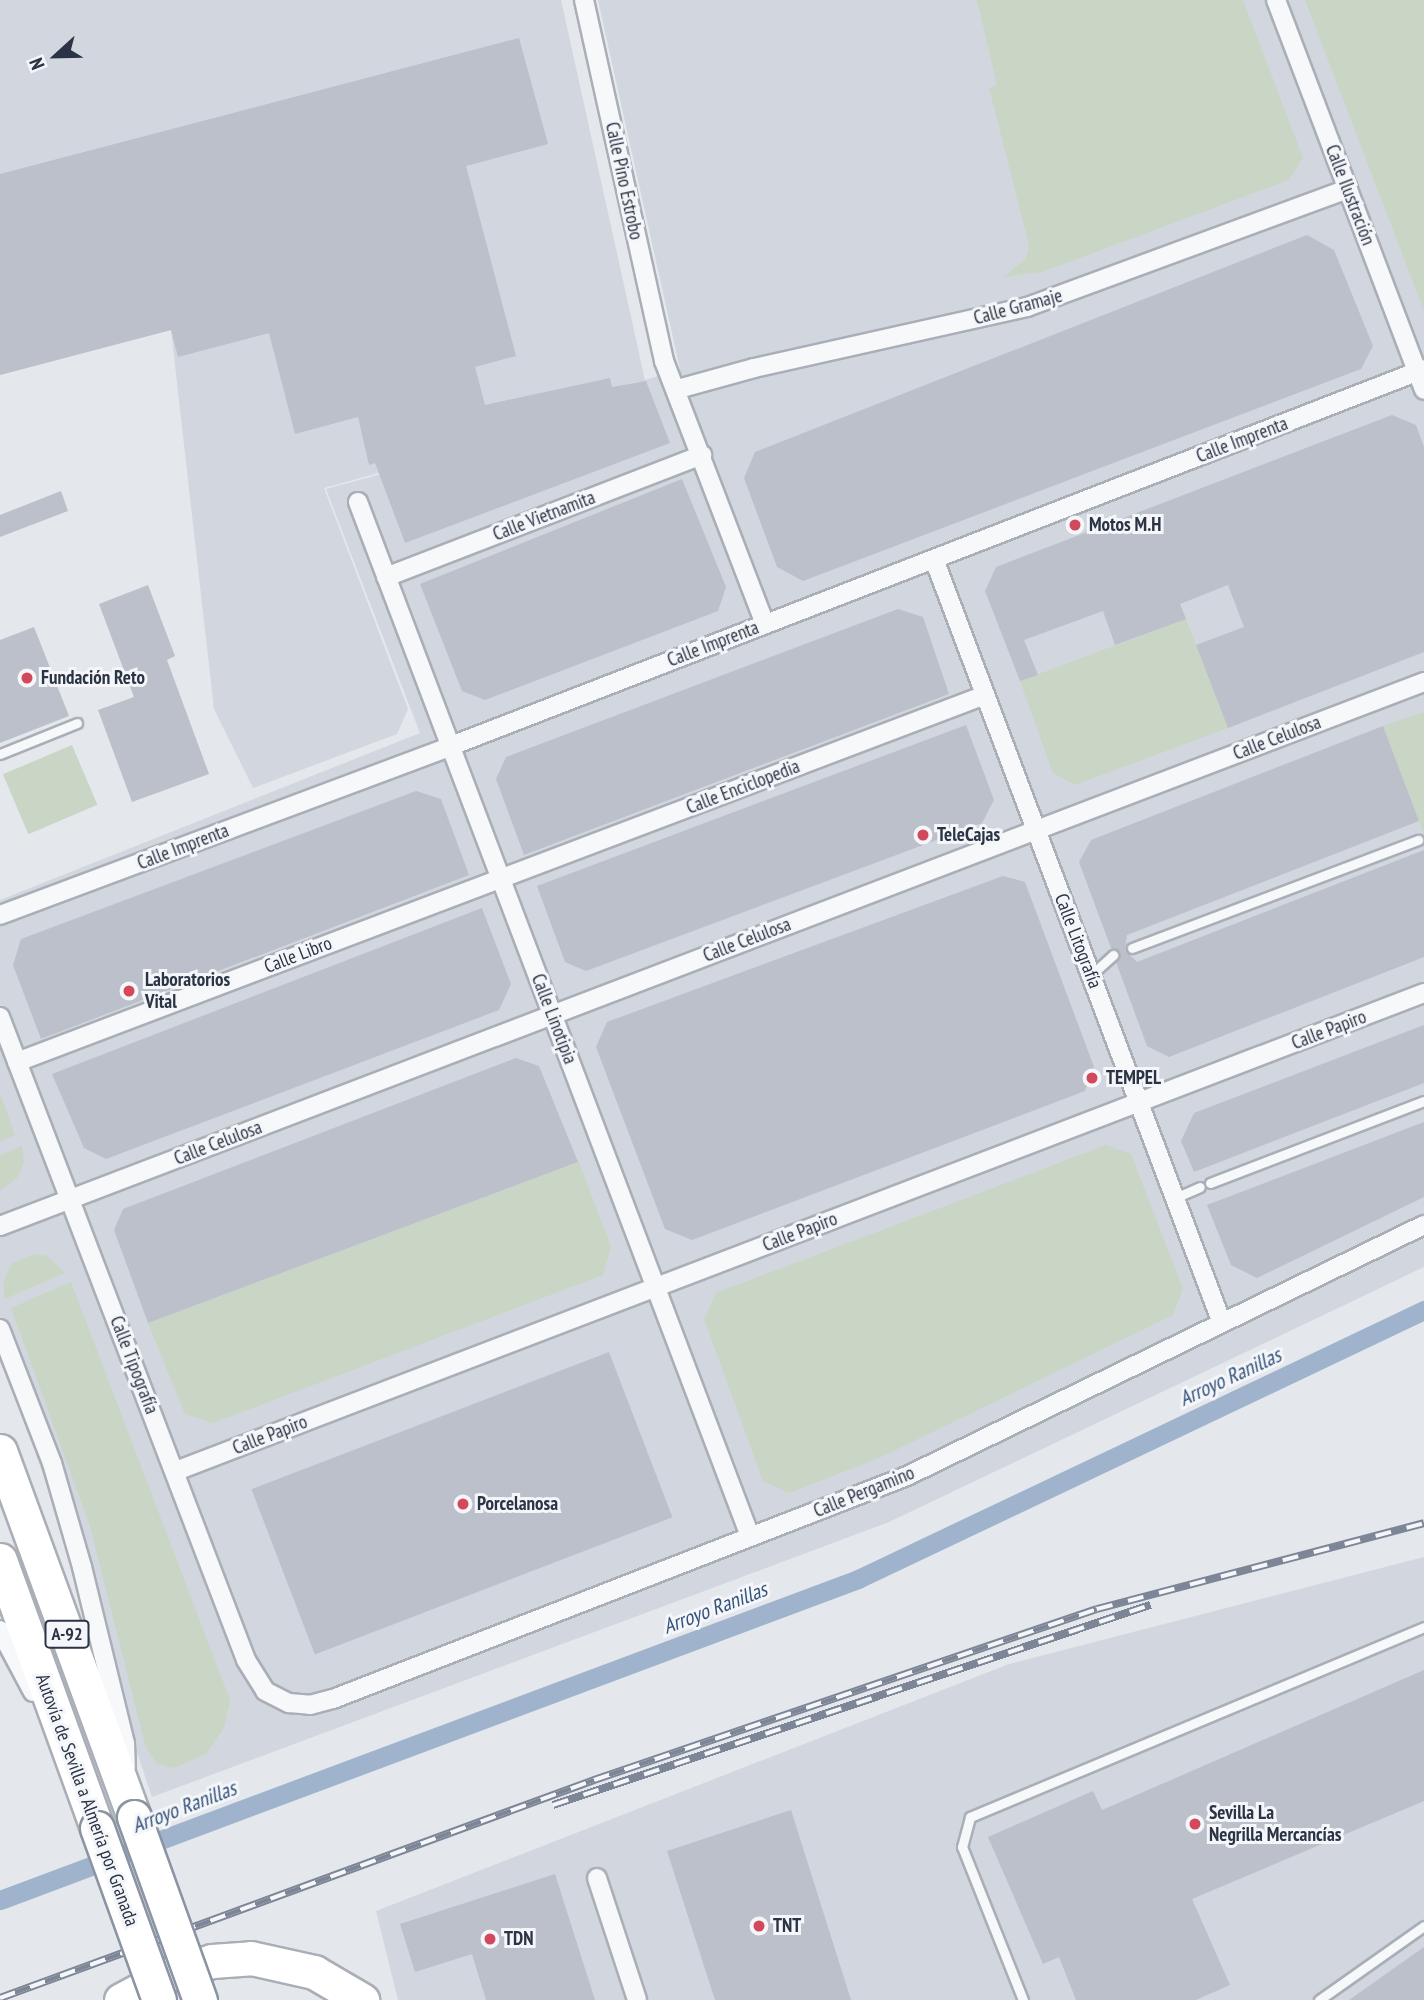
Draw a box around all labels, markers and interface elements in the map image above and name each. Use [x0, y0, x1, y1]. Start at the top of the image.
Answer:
north arrow [21, 21, 91, 91]
text: N [23, 55, 50, 73]
street label: Calle Pino Estrobo [600, 120, 648, 242]
street label: Calle Ilustración [1320, 142, 1380, 248]
street label: Calle Gramaje [971, 284, 1065, 330]
street label: Calle Imprenta [1193, 412, 1291, 468]
street label: Calle Vietnamita [489, 486, 599, 546]
place label: Motos M.H [1089, 514, 1161, 536]
marker: Motos M.H [1067, 517, 1083, 533]
street label: Calle Imprenta [664, 616, 762, 672]
place label: Fundación Reto [41, 667, 145, 689]
marker: Fundación Reto [19, 670, 35, 686]
street label: Calle Celulosa [1230, 711, 1324, 765]
street label: Calle Enciclopedia [683, 755, 803, 819]
street label: Calle Imprenta [134, 819, 232, 875]
place label: TeleCajas [937, 824, 1000, 846]
marker: TeleCajas [915, 827, 931, 843]
street label: Calle Litografía [1049, 890, 1107, 992]
street label: Calle Celulosa [700, 913, 794, 967]
street label: Calle Libro [261, 932, 335, 978]
place label: Laboratorios Vital [145, 969, 230, 1013]
street label: Calle Linotipia [526, 971, 582, 1067]
marker: Laboratorios Vital [119, 981, 139, 1001]
street label: Calle Papiro [1288, 1005, 1370, 1055]
place label: TEMPEL [1106, 1067, 1161, 1089]
marker: TEMPEL [1084, 1070, 1100, 1086]
street label: Calle Celulosa [171, 1116, 265, 1170]
street label: Calle Papiro [759, 1207, 841, 1257]
street label: Calle Tipografía [105, 1313, 163, 1417]
water label: Arroyo Ranillas [1175, 1342, 1285, 1412]
street label: Calle Papiro [229, 1410, 311, 1460]
street label: Calle Pergamino [810, 1461, 918, 1523]
place label: Porcelanosa [477, 1493, 558, 1515]
marker: Porcelanosa [455, 1496, 471, 1512]
water label: Arroyo Ranillas [659, 1577, 771, 1639]
road number: A-92 [44, 1619, 90, 1648]
street label: Autovía de Sevilla a Almería por Granada [31, 1671, 143, 1929]
water label: Arroyo Ranillas [128, 1776, 240, 1838]
place label: Sevilla La Negrilla Mercancías [1209, 1802, 1341, 1846]
marker: Sevilla La Negrilla Mercancías [1187, 1816, 1203, 1832]
place label: TNT [773, 1915, 801, 1937]
marker: TNT [751, 1918, 767, 1934]
place label: TDN [504, 1928, 533, 1950]
marker: TDN [482, 1931, 498, 1947]

